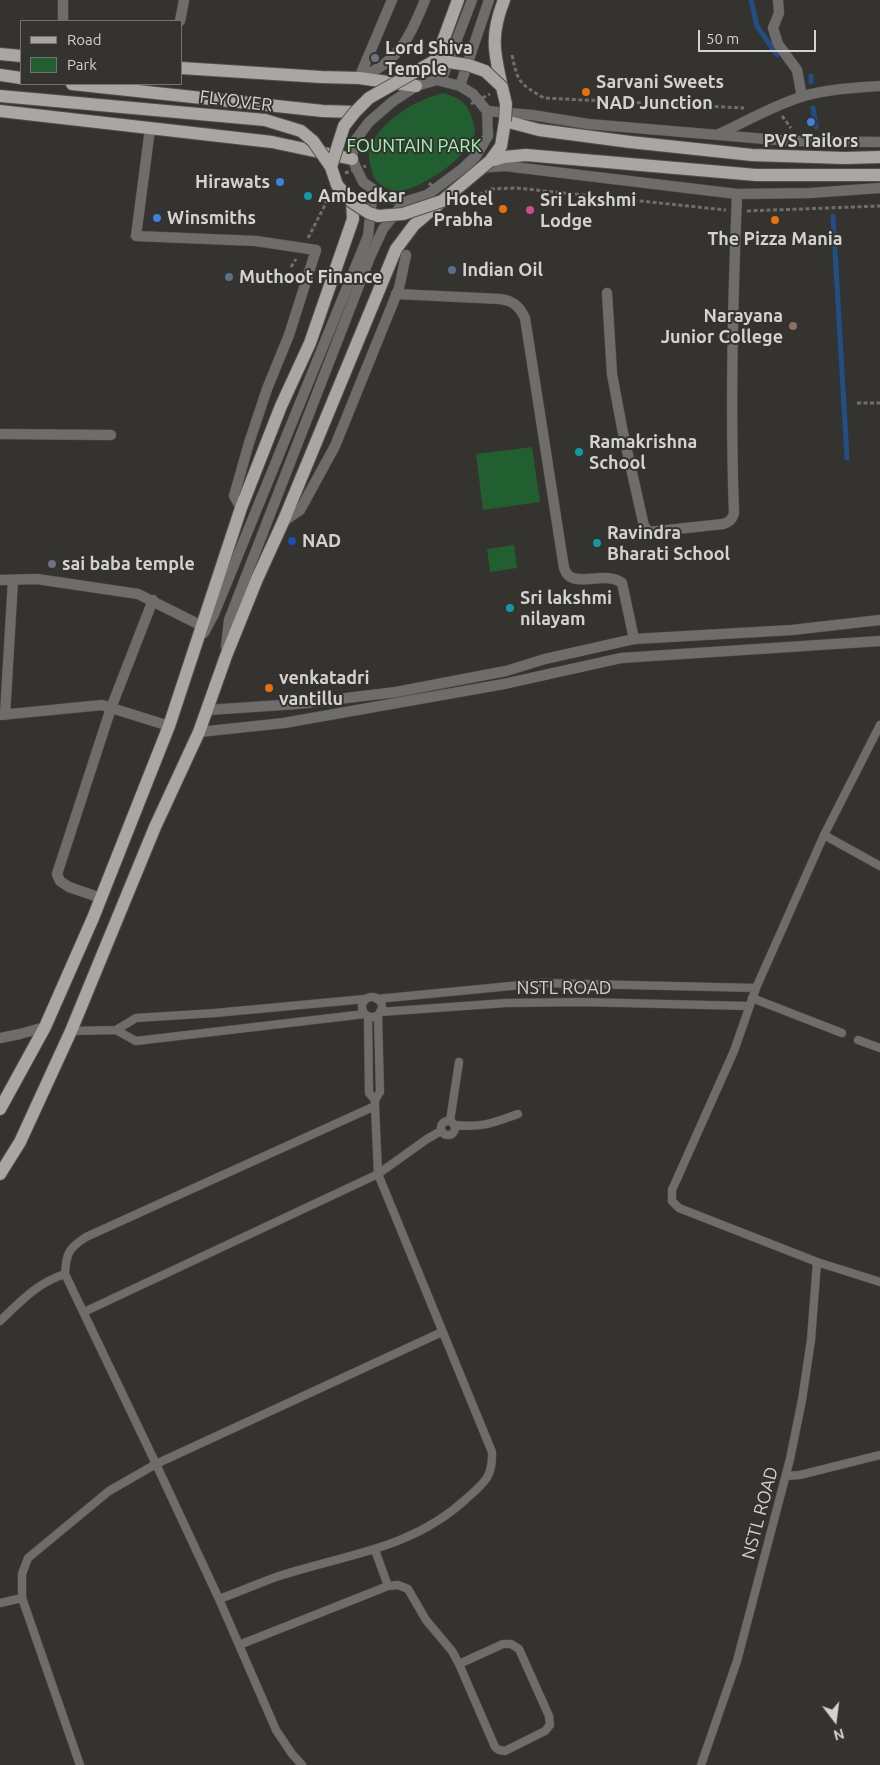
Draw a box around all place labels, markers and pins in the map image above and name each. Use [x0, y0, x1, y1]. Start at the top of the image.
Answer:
place label: Lord Shiva Temple [385, 37, 473, 80]
marker: Lord Shiva Temple [369, 52, 381, 64]
place label: Sarvani Sweets NAD Junction [596, 71, 724, 114]
marker: Sarvani Sweets NAD Junction [580, 86, 592, 98]
marker: PVS Tailors [805, 116, 817, 128]
place label: PVS Tailors [763, 130, 859, 152]
place label: Hirawats [195, 171, 270, 193]
marker: Hirawats [274, 176, 286, 188]
place label: Ambedkar [318, 185, 405, 207]
place label: Hotel Prabha [433, 188, 493, 230]
place label: Sri Lakshmi Lodge [540, 189, 636, 232]
marker: Ambedkar [302, 190, 314, 202]
marker: Hotel Prabha [497, 203, 509, 215]
marker: Sri Lakshmi Lodge [524, 204, 536, 216]
place label: Winsmiths [167, 207, 256, 229]
marker: Winsmiths [151, 212, 163, 224]
marker: The Pizza Mania [769, 214, 781, 226]
place label: The Pizza Mania [708, 228, 842, 250]
place label: Indian Oil [462, 259, 543, 281]
marker: Indian Oil [446, 264, 458, 276]
place label: Muthoot Finance [239, 266, 382, 288]
marker: Muthoot Finance [223, 271, 235, 283]
place label: Narayana Junior College [661, 305, 783, 348]
marker: Narayana Junior College [787, 320, 799, 332]
place label: Ramakrishna School [589, 431, 697, 474]
marker: Ramakrishna School [573, 446, 585, 458]
place label: Ravindra Bharati School [607, 522, 730, 564]
place label: NAD [302, 530, 341, 552]
marker: NAD [286, 535, 298, 547]
marker: Ravindra Bharati School [591, 537, 603, 549]
place label: sai baba temple [62, 553, 195, 575]
marker: sai baba temple [46, 558, 58, 570]
place label: Sri lakshmi nilayam [520, 587, 612, 630]
marker: Sri lakshmi nilayam [504, 602, 516, 614]
place label: venkatadri vantillu [279, 667, 369, 710]
marker: venkatadri vantillu [263, 682, 275, 694]

